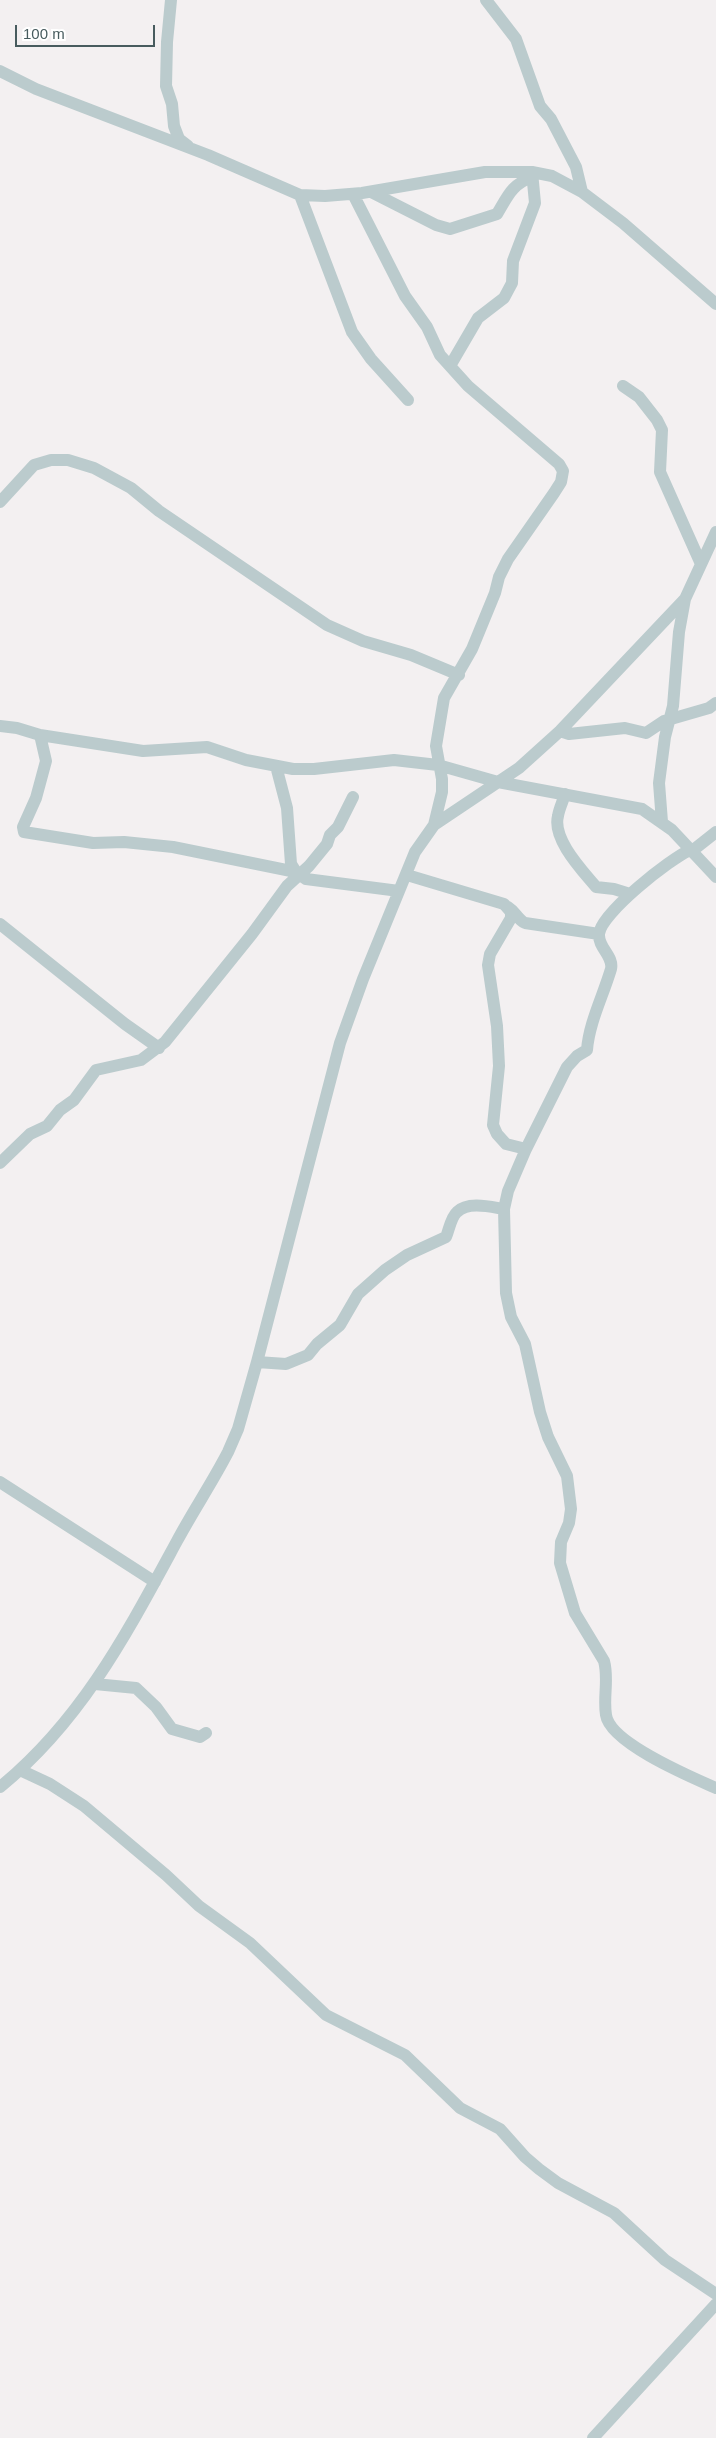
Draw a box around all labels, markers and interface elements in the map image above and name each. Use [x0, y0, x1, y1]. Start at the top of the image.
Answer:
scale bar [18, 15, 158, 47]
text: 100 m [23, 25, 65, 42]

